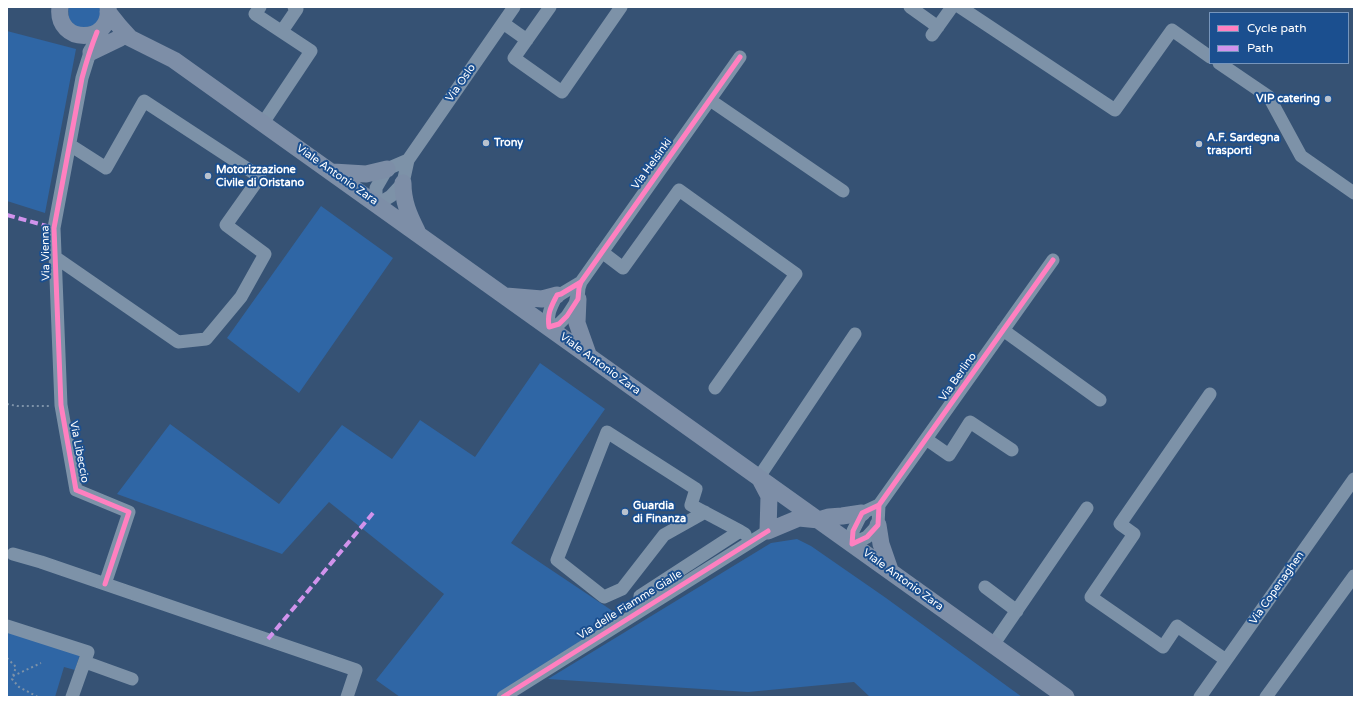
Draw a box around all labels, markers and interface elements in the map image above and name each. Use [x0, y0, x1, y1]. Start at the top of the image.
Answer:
legend [1209, 12, 1349, 64]
text: Cycle path [1247, 21, 1306, 35]
text: Path [1247, 41, 1273, 55]
street label: Via Oslo [443, 62, 479, 104]
place label: VIP catering [1256, 92, 1320, 106]
marker: VIP catering [1323, 94, 1333, 104]
place label: A.F. Sardegna trasporti [1207, 131, 1280, 157]
place label: Trony [494, 136, 523, 150]
street label: Via Helsinki [629, 136, 675, 192]
marker: Trony [481, 138, 491, 148]
marker: A.F. Sardegna trasporti [1194, 139, 1204, 149]
street label: Viale Antonio Zara [294, 142, 380, 208]
place label: Motorizzazione Civile di Oristano [216, 163, 304, 189]
marker: Motorizzazione Civile di Oristano [203, 171, 213, 181]
street label: Via Vienna [39, 225, 53, 281]
street label: Viale Antonio Zara [557, 330, 643, 398]
street label: Via Berlino [936, 350, 980, 404]
street label: Via Libeccio [67, 420, 91, 484]
place label: Guardia di Finanza [633, 499, 686, 525]
marker: Guardia di Finanza [620, 507, 630, 517]
street label: Viale Antonio Zara [860, 546, 946, 614]
street label: Via Copenaghen [1247, 549, 1307, 627]
street label: Via delle Fiamme Gialle [575, 567, 685, 643]

